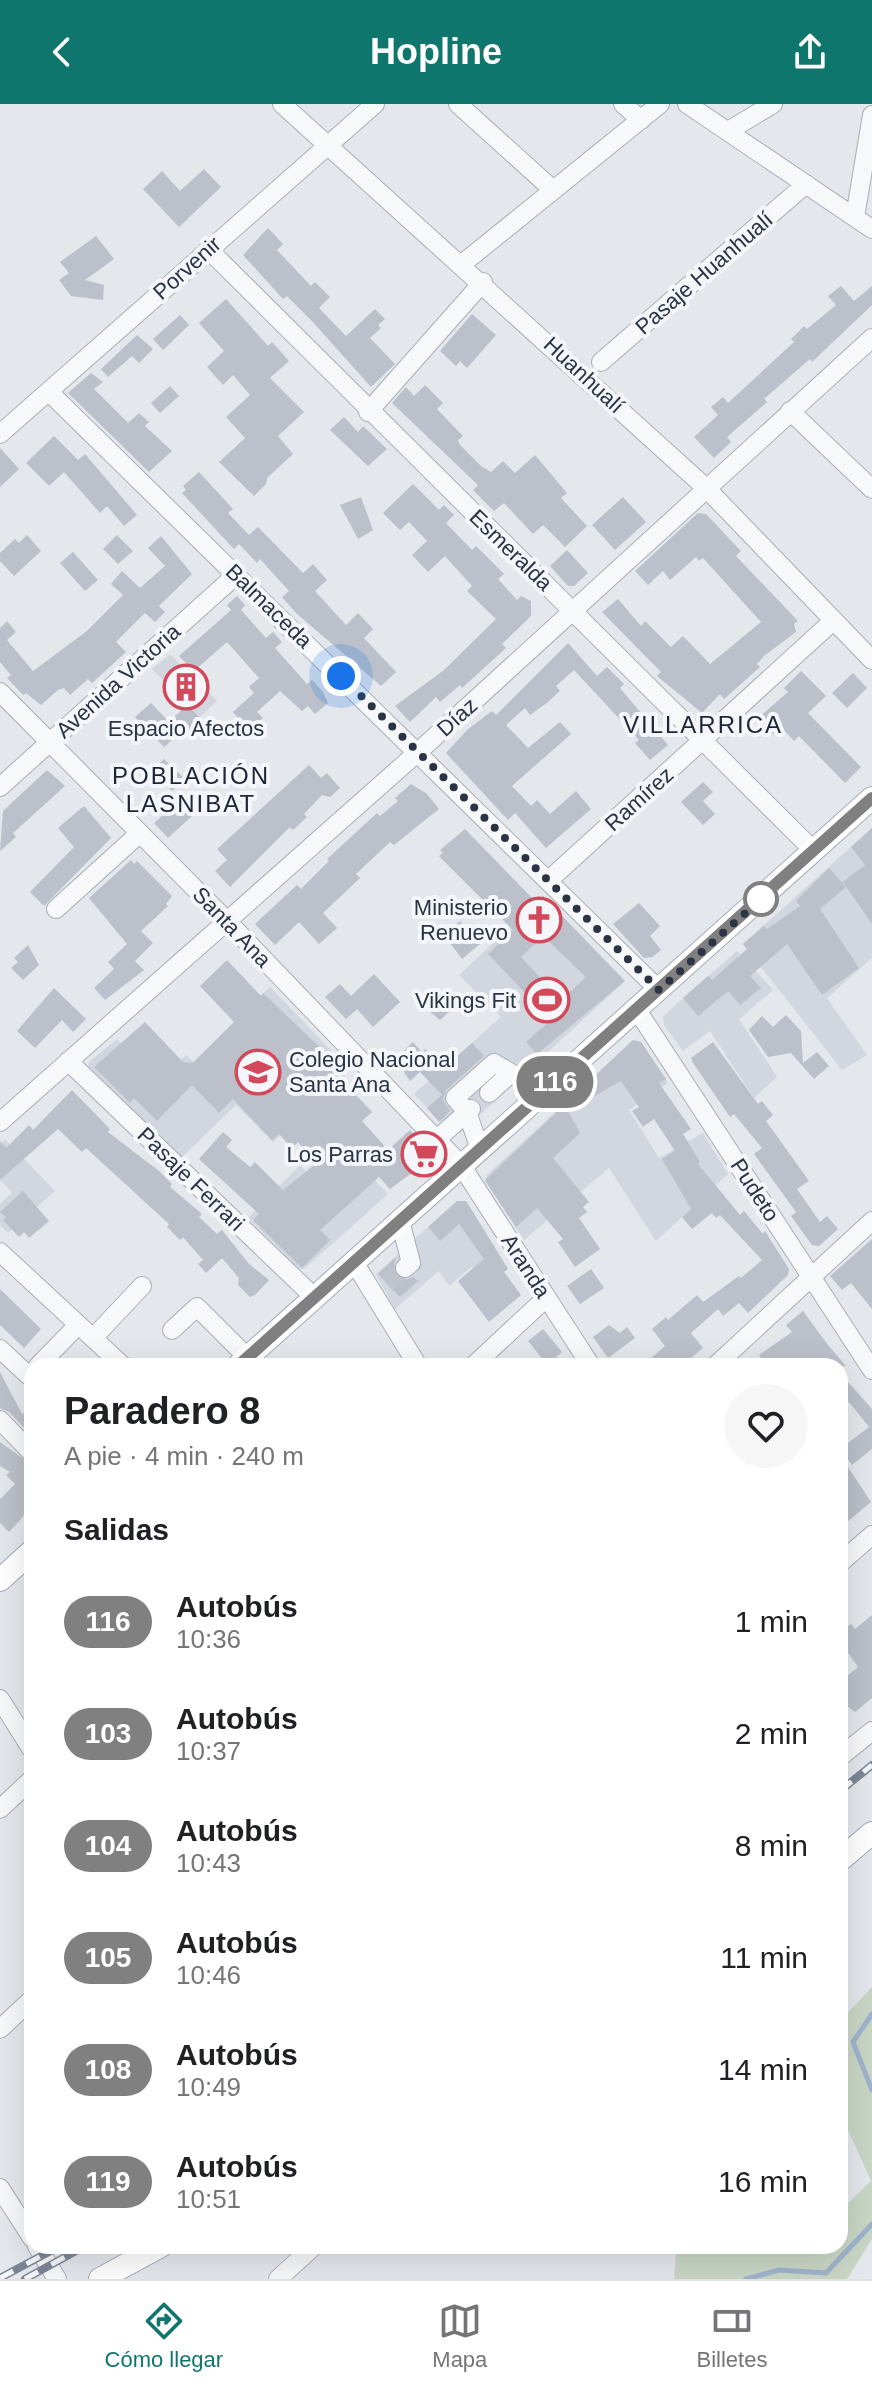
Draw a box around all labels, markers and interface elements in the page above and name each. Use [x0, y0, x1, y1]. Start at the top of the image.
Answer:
icon: back [40, 30, 84, 74]
icon: share [788, 30, 832, 74]
text: Hopline [370, 31, 502, 72]
street label: Pasaje Huanhualí [630, 207, 778, 339]
street label: Porvenir [148, 231, 226, 305]
street label: Huanhualí [539, 332, 629, 418]
street label: Esmeralda [464, 504, 558, 596]
street label: Balmaceda [221, 559, 318, 654]
street label: Avenida Victoria [51, 618, 186, 743]
your location [321, 656, 361, 696]
building icon: Espacio Afectos [162, 663, 210, 711]
street label: Díaz [432, 693, 482, 741]
district label: VILLARRICA [623, 711, 783, 738]
place label: Espacio Afectos [108, 716, 264, 741]
district label: POBLACIÓN LASNIBAT [112, 762, 270, 817]
street label: Ramírez [600, 762, 678, 836]
street label: Santa Ana [188, 882, 277, 973]
unlabelled marker [744, 882, 778, 916]
place label: Ministerio Renuevo [414, 895, 508, 945]
church icon: Ministerio Renuevo [515, 896, 563, 944]
sports icon: Vikings Fit [523, 976, 571, 1024]
place label: Vikings Fit [415, 988, 516, 1013]
place label: Colegio Nacional Santa Ana [289, 1047, 455, 1097]
school or university icon: Colegio Nacional Santa Ana [234, 1048, 282, 1096]
line badge: 116 [509, 1056, 601, 1108]
text: 116 [532, 1066, 578, 1097]
street label: Pasaje Ferrari [133, 1122, 249, 1236]
supermarket icon: Los Parras [400, 1130, 448, 1178]
place label: Los Parras [287, 1142, 393, 1167]
street label: Pudeto [726, 1154, 784, 1226]
street label: Aranda [496, 1229, 556, 1303]
button: heart [724, 1384, 808, 1468]
text: Paradero 8 [64, 1390, 260, 1432]
text: A pie · 4 min · 240 m [64, 1441, 304, 1471]
text: Salidas [64, 1513, 169, 1546]
text: Autobús [176, 1590, 298, 1623]
text: 1 min [735, 1605, 808, 1638]
text: 116 [85, 1606, 131, 1637]
text: 10:36 [176, 1624, 241, 1654]
text: Autobús [176, 1702, 298, 1735]
text: 2 min [735, 1717, 808, 1750]
text: 103 [85, 1718, 131, 1749]
text: 10:37 [176, 1736, 241, 1766]
text: Autobús [176, 1814, 298, 1847]
text: 8 min [735, 1829, 808, 1862]
text: 104 [85, 1830, 131, 1861]
text: 10:43 [176, 1848, 241, 1878]
text: Autobús [176, 1926, 298, 1959]
text: 11 min [720, 1941, 808, 1974]
text: 105 [85, 1942, 131, 1973]
text: 10:46 [176, 1960, 241, 1990]
text: Autobús [176, 2038, 298, 2071]
text: 14 min [718, 2053, 808, 2086]
text: 108 [85, 2054, 131, 2085]
text: 10:49 [176, 2072, 241, 2102]
text: Autobús [176, 2150, 298, 2183]
text: 16 min [718, 2165, 808, 2198]
text: 119 [85, 2166, 131, 2197]
text: 10:51 [176, 2184, 241, 2214]
tab: Cómo llegar [105, 2299, 223, 2373]
tab: Mapa [432, 2299, 487, 2373]
tab: Billetes [697, 2299, 767, 2373]

